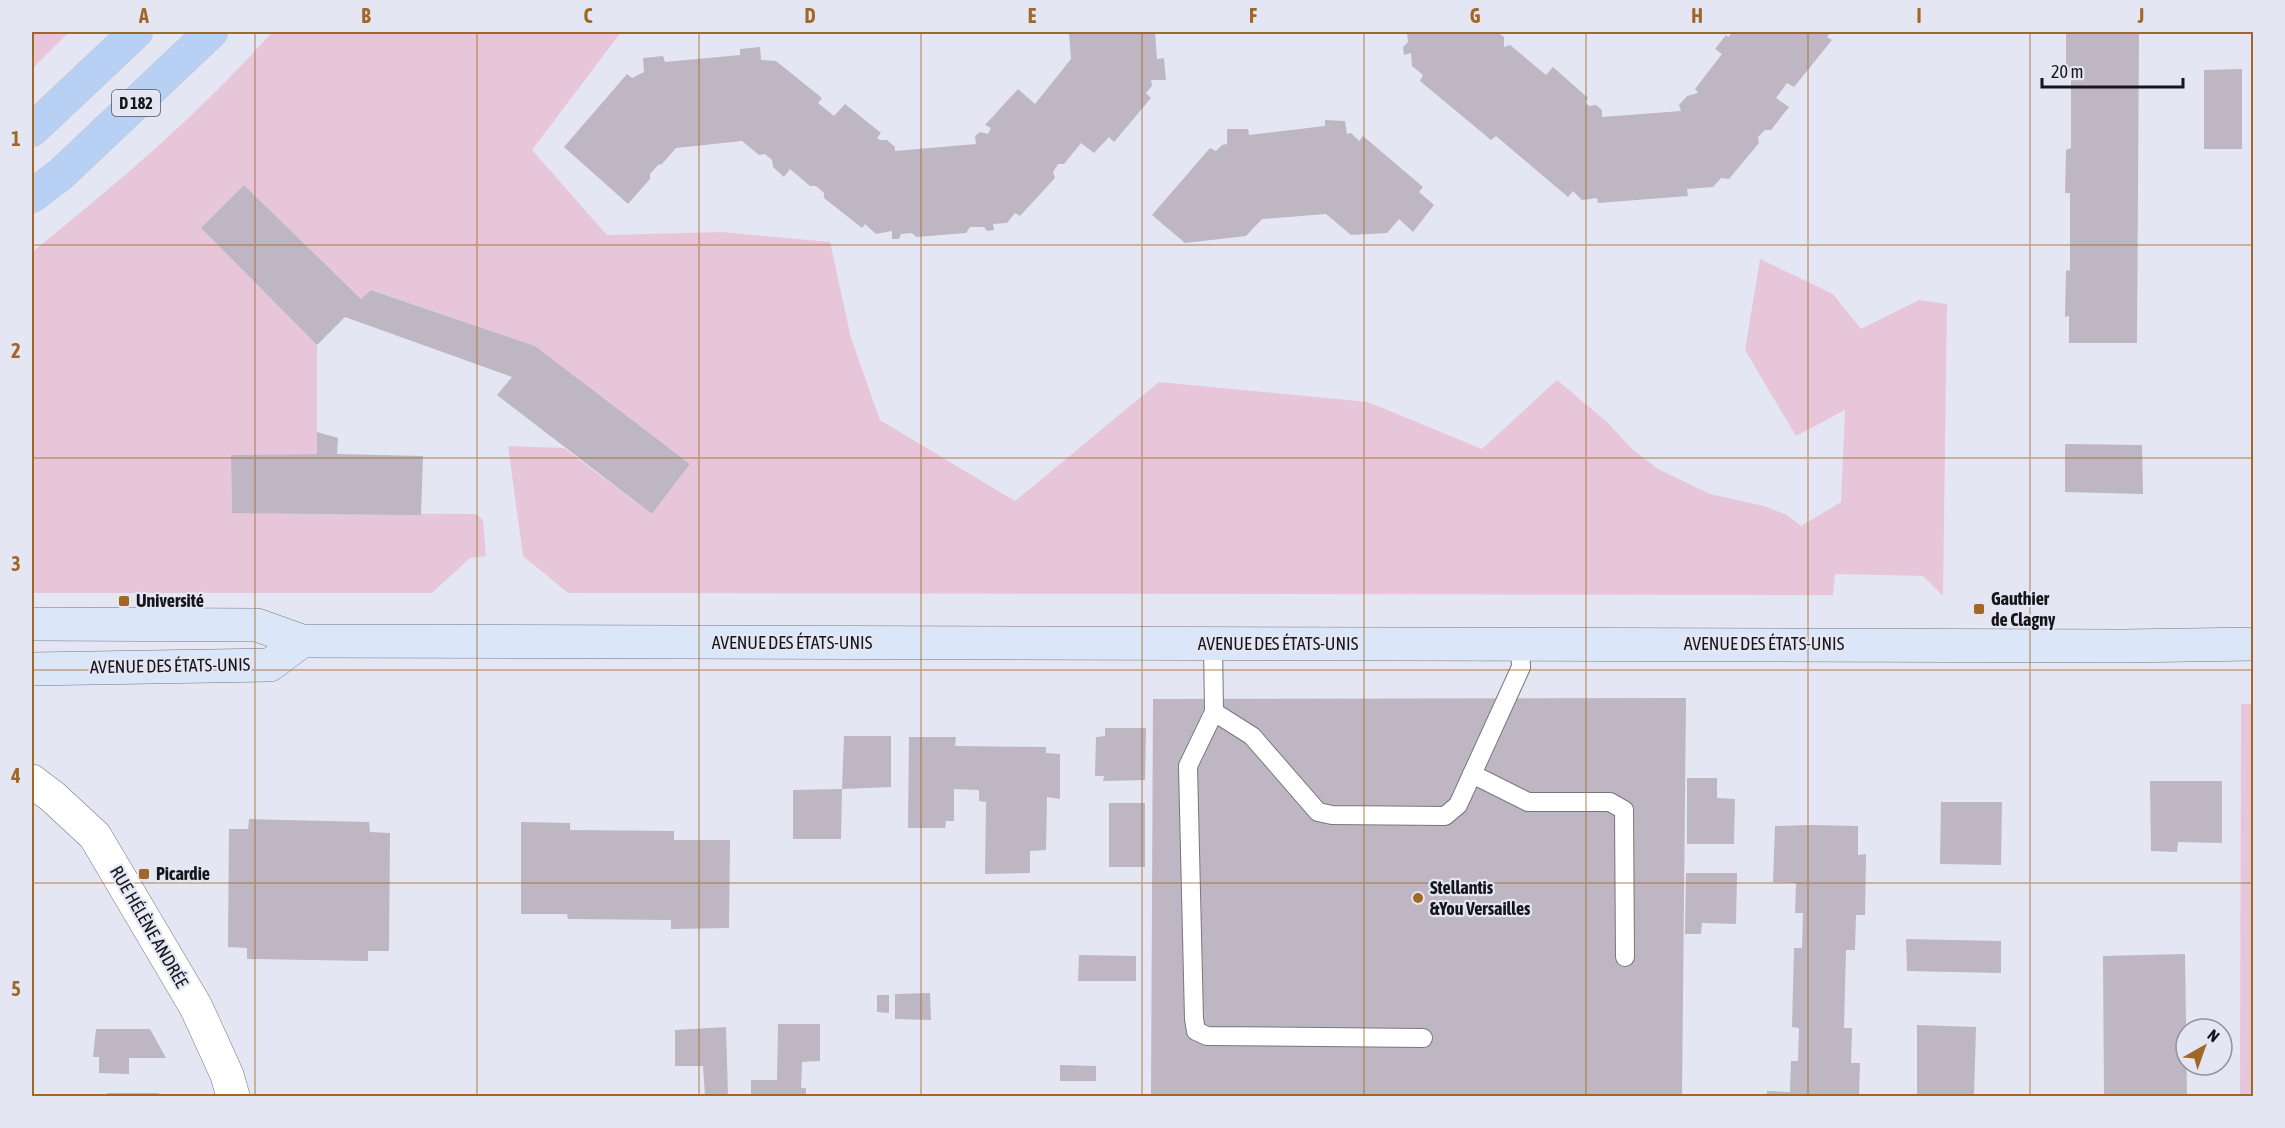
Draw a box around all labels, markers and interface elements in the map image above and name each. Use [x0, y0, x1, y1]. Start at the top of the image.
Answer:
text: A [138, 4, 149, 27]
text: B [361, 4, 371, 27]
text: C [584, 4, 593, 27]
text: D [804, 4, 816, 27]
text: E [1028, 4, 1037, 27]
text: F [1249, 4, 1257, 27]
text: G [1470, 4, 1481, 27]
text: H [1691, 4, 1703, 27]
text: I [1916, 4, 1922, 27]
text: J [2137, 4, 2144, 27]
scale bar [2042, 51, 2183, 89]
text: 20 m [2051, 61, 2083, 82]
road number: D 182 [112, 90, 160, 116]
text: 1 [11, 127, 21, 150]
text: 2 [11, 339, 21, 362]
text: 3 [11, 552, 21, 575]
place label: Gauthier de Clagny [1991, 588, 2056, 630]
place label: Université [136, 590, 204, 611]
marker: Université [117, 594, 131, 608]
marker: Gauthier de Clagny [1972, 602, 1986, 616]
street label: AVENUE DES ÉTATS-UNIS [712, 632, 873, 653]
street label: AVENUE DES ÉTATS-UNIS [1198, 633, 1359, 654]
street label: AVENUE DES ÉTATS-UNIS [1684, 633, 1845, 654]
street label: AVENUE DES ÉTATS-UNIS [90, 654, 251, 677]
text: 4 [10, 764, 21, 787]
street label: RUE HÉLÈNE ANDRÉE [106, 862, 193, 992]
place label: Picardie [156, 863, 210, 884]
marker: Picardie [137, 867, 151, 881]
place label: Stellantis &You Versailles [1430, 877, 1531, 919]
marker: Stellantis &You Versailles [1411, 891, 1425, 905]
text: 5 [11, 977, 21, 1000]
north arrow [2174, 1017, 2234, 1077]
text: N [2204, 1026, 2223, 1045]

